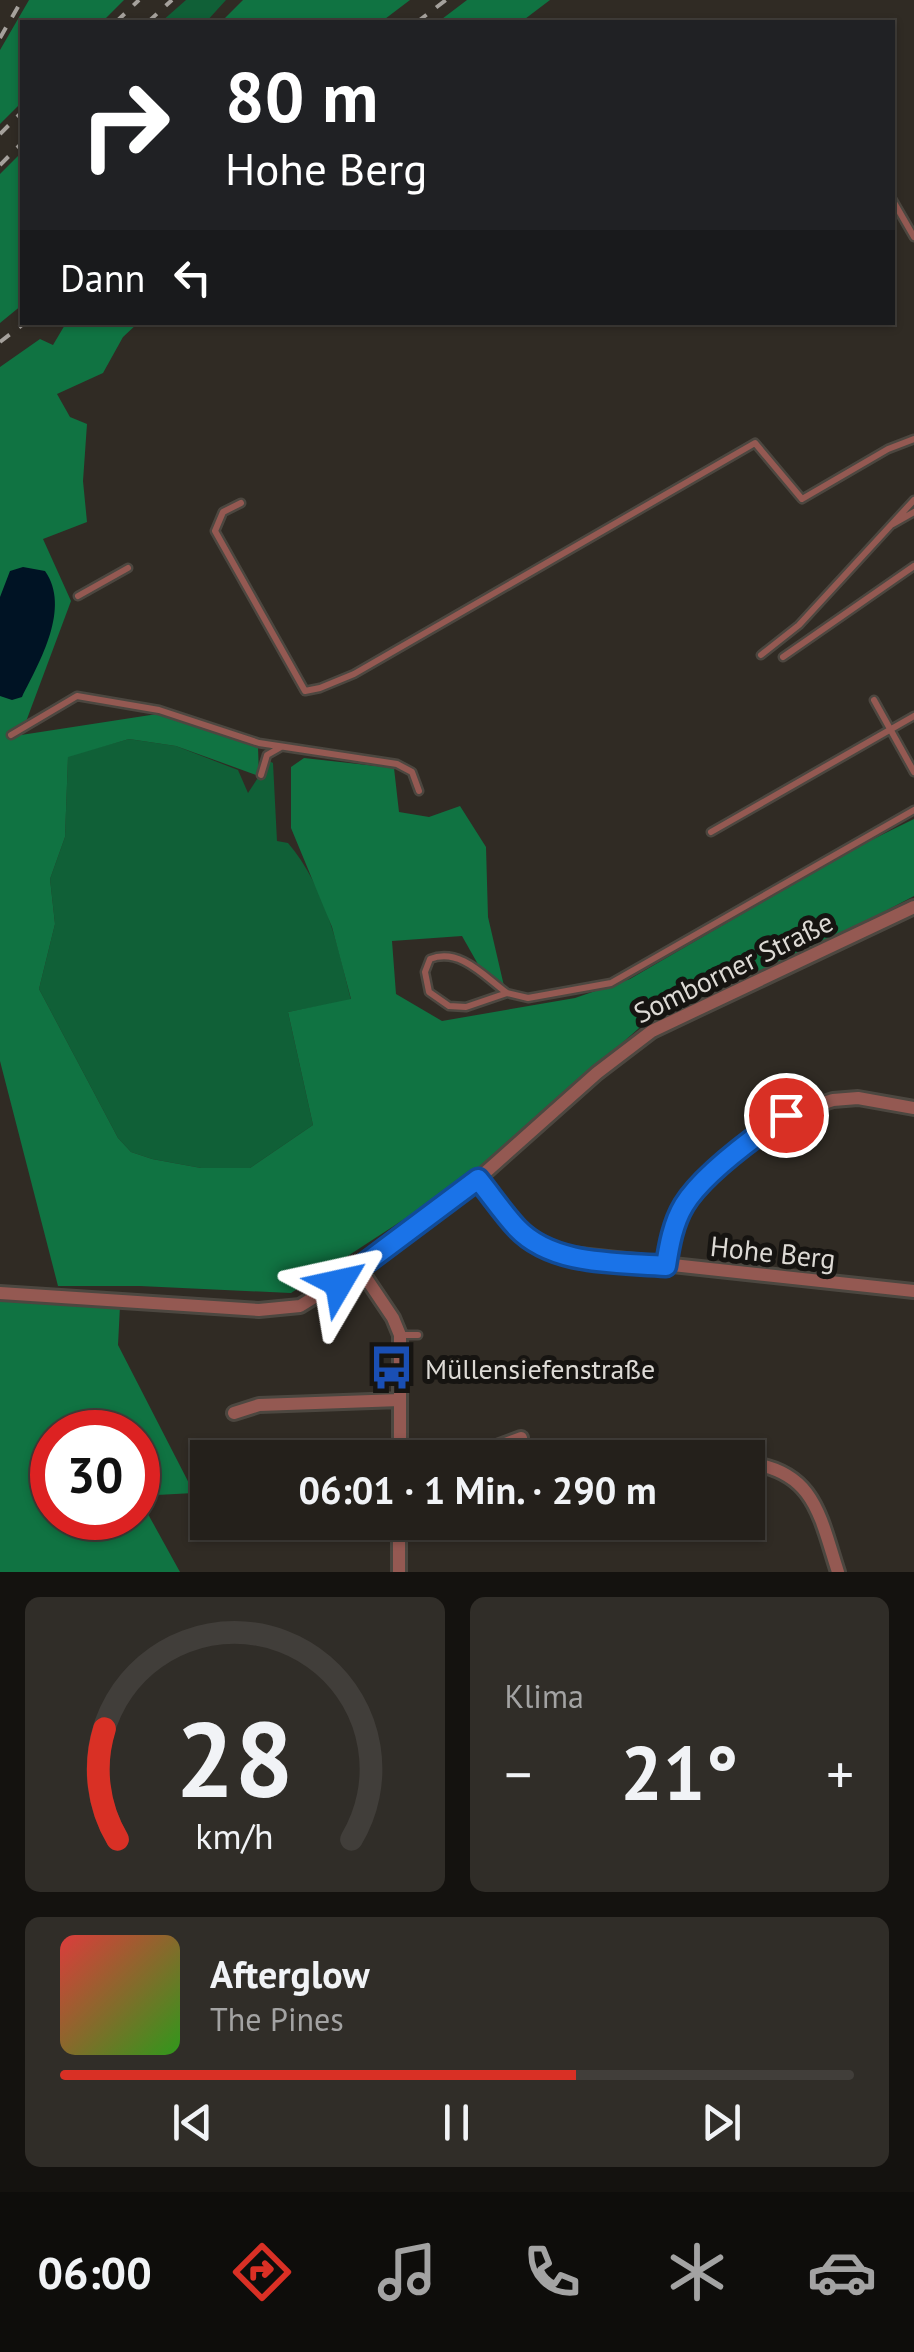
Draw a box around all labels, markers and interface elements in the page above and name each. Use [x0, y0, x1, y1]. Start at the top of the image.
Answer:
text: 80 m [225, 51, 378, 141]
icon: right [60, 60, 190, 190]
text: Hohe Berg [225, 139, 427, 197]
icon: left [165, 250, 220, 305]
text: Dann [60, 253, 145, 302]
street label: Somborner Straße [627, 903, 839, 1031]
pin [744, 1073, 829, 1158]
icon: arrive [759, 1088, 814, 1143]
street label: Hohe Berg [708, 1227, 838, 1277]
position arrow [287, 1231, 391, 1335]
bus stop icon: Müllensiefenstraße [368, 1344, 416, 1392]
place label: Müllensiefenstraße [425, 1350, 655, 1387]
speed limit sign: 30 [30, 1410, 160, 1540]
text: 06:01 · 1 Min. · 290 m [298, 1465, 657, 1514]
text: Klima [505, 1675, 584, 1717]
text: 28 [176, 1691, 294, 1826]
text: 21° [620, 1724, 738, 1821]
text: − [505, 1738, 532, 1809]
text: + [826, 1738, 854, 1809]
text: km/h [196, 1813, 274, 1859]
text: Afterglow [210, 1949, 370, 1998]
text: The Pines [210, 1998, 344, 2040]
icon: previous [165, 2095, 220, 2150]
icon: pause [429, 2095, 484, 2150]
icon: next [694, 2095, 749, 2150]
icon: directions [227, 2237, 297, 2307]
icon: music [372, 2237, 442, 2307]
icon: phone [517, 2237, 587, 2307]
icon: climate [662, 2237, 732, 2307]
icon: car [807, 2237, 877, 2307]
text: 06:00 [37, 2243, 152, 2301]

